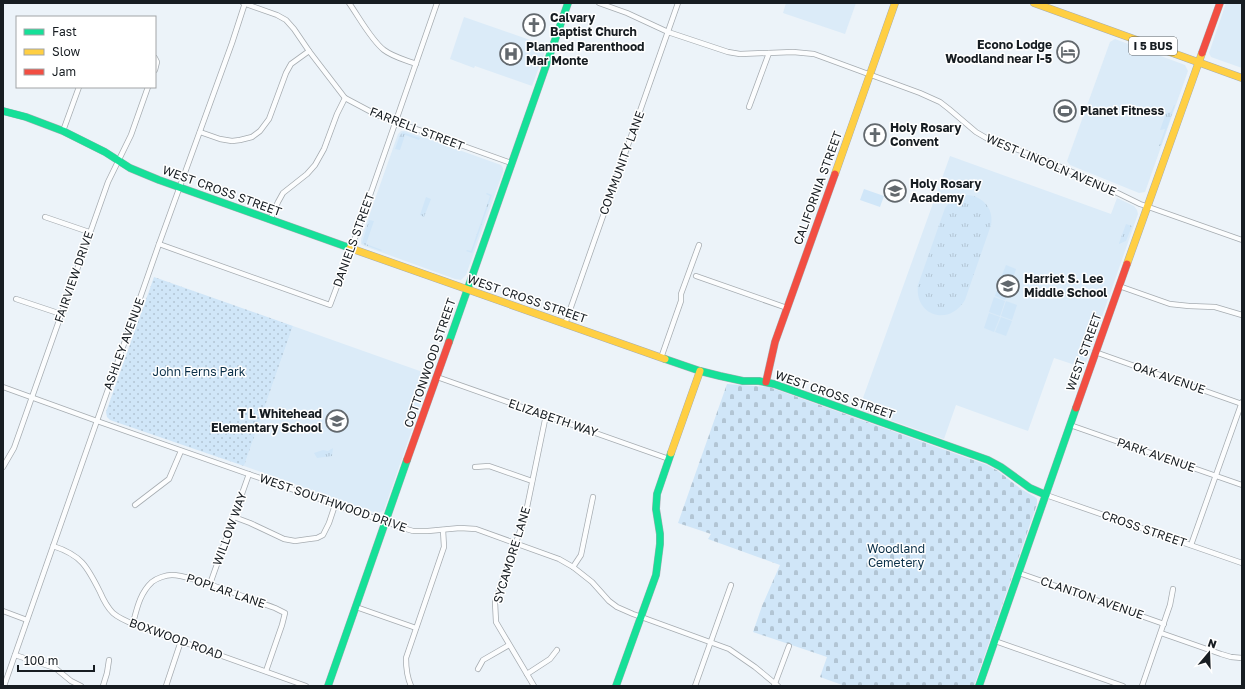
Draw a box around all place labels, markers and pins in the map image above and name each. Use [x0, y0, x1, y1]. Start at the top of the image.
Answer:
place label: Calvary Baptist Church [550, 10, 637, 39]
church icon: Calvary Baptist Church [521, 12, 547, 38]
place label: Econo Lodge Woodland near I-5 [945, 37, 1052, 66]
place label: Planned Parenthood Mar Monte [526, 39, 645, 68]
hotel icon: Econo Lodge Woodland near I-5 [1055, 39, 1081, 65]
hospital icon: Planned Parenthood Mar Monte [498, 41, 524, 67]
sports icon: Planet Fitness [1052, 98, 1078, 124]
place label: Planet Fitness [1080, 103, 1164, 118]
place label: Holy Rosary Convent [890, 120, 962, 149]
church icon: Holy Rosary Convent [862, 122, 888, 148]
place label: Holy Rosary Academy [910, 176, 982, 205]
school or university icon: Holy Rosary Academy [882, 178, 908, 204]
place label: Harriet S. Lee Middle School [1024, 271, 1107, 300]
school or university icon: Harriet S. Lee Middle School [995, 273, 1021, 299]
place label: T L Whitehead Elementary School [211, 406, 322, 435]
school or university icon: T L Whitehead Elementary School [324, 408, 350, 434]

